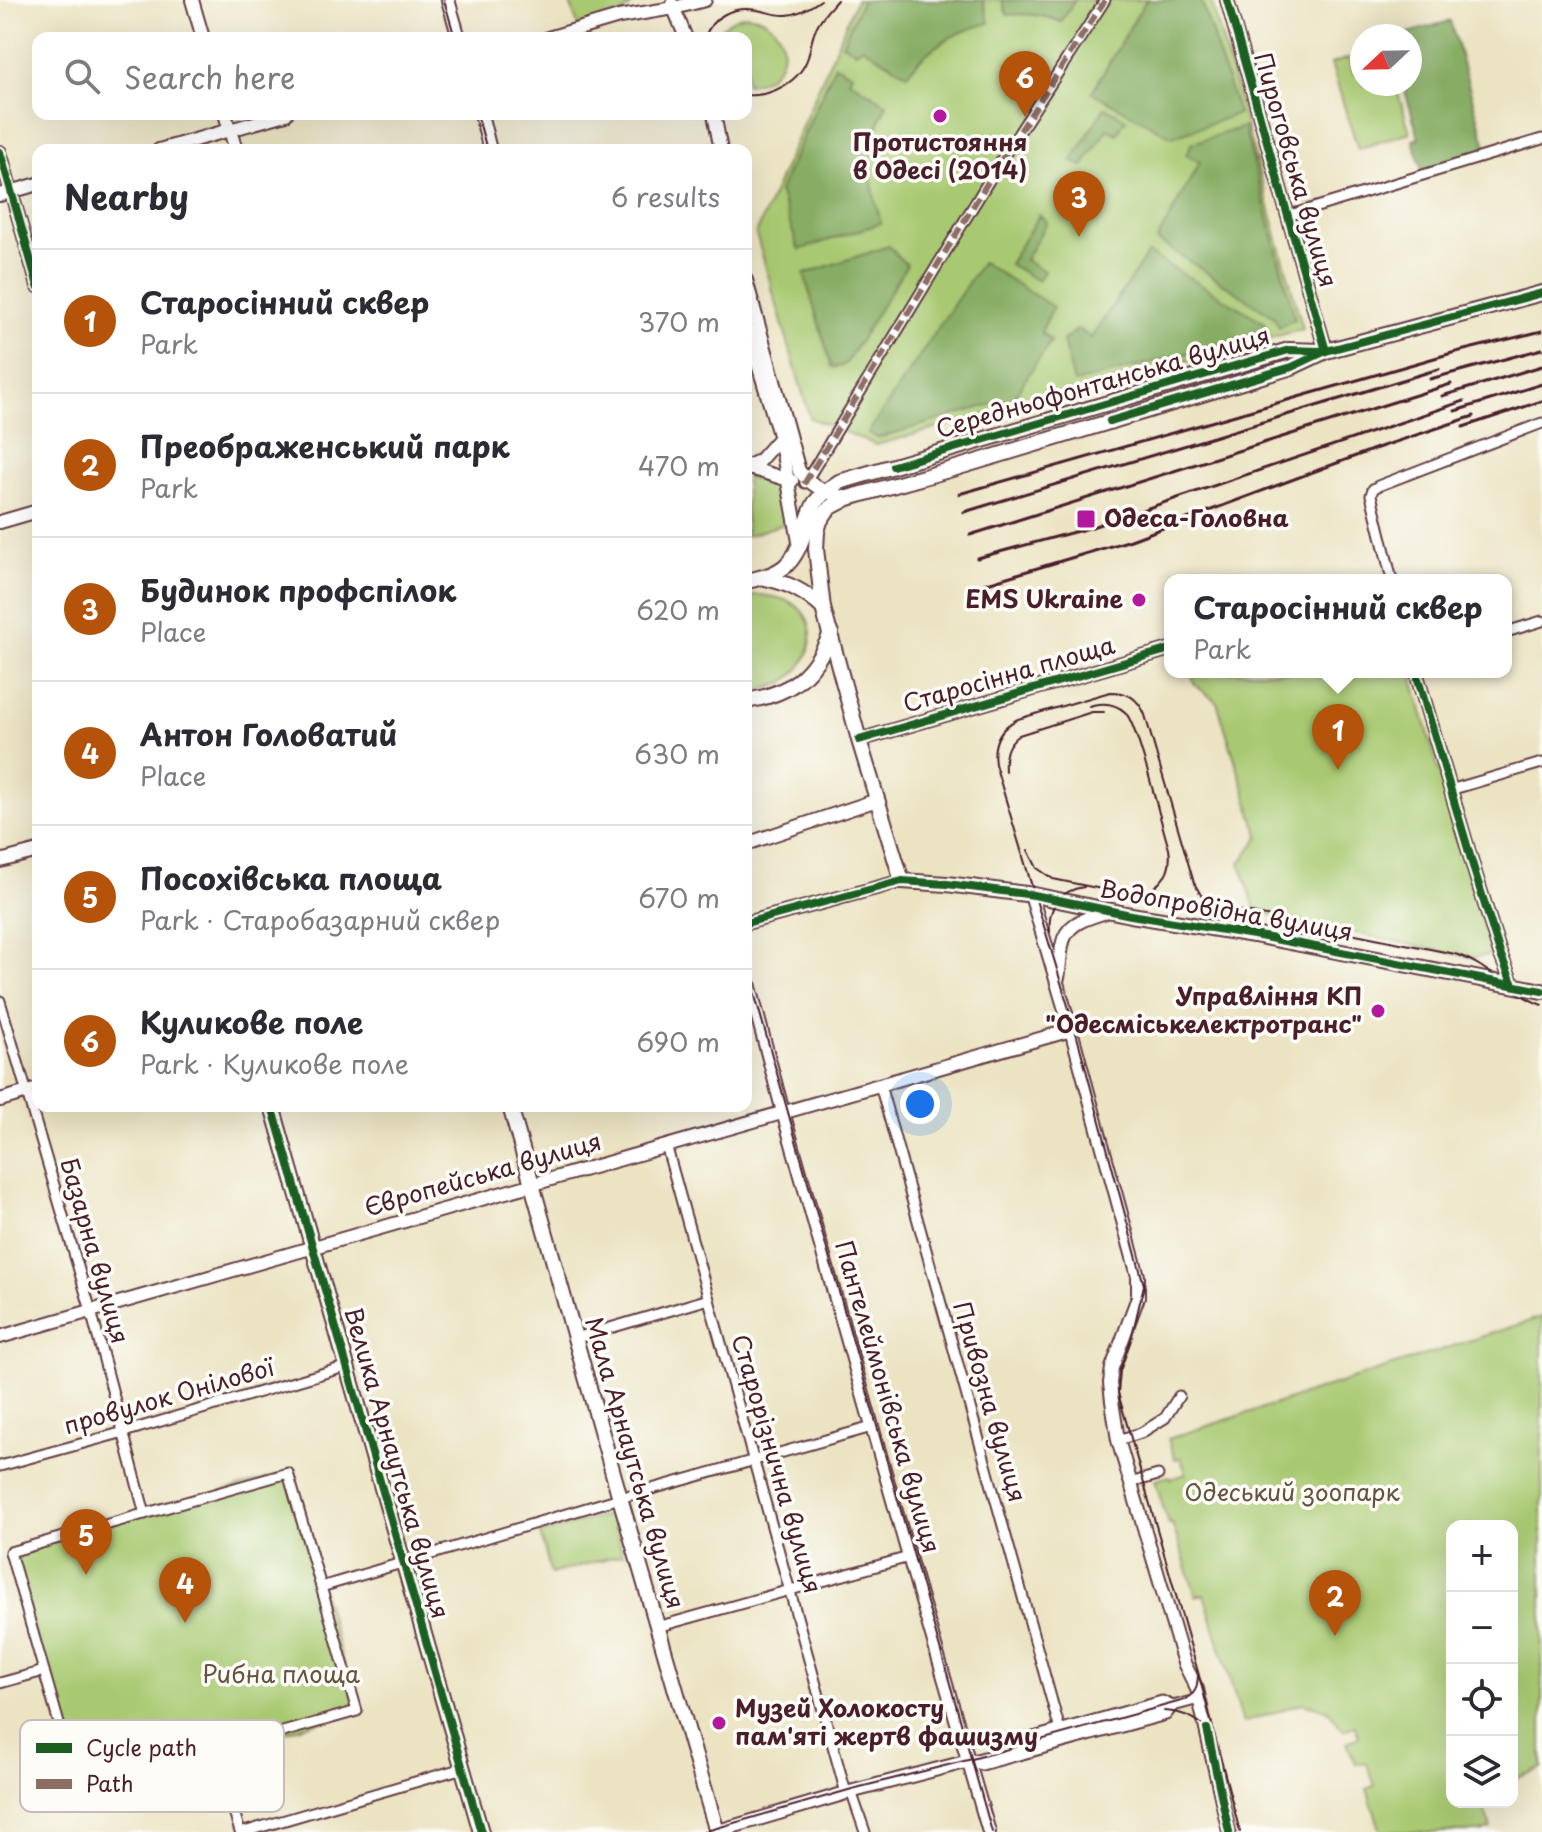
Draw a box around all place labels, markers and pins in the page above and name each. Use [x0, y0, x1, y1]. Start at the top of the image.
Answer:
pin: 6 [999, 51, 1051, 117]
marker: Протистояння в Одесі (2014) [931, 107, 949, 125]
place label: Протистояння в Одесі (2014) [853, 123, 1027, 187]
pin: 3 [1053, 171, 1105, 237]
place label: Одеса-Головна [1104, 499, 1290, 535]
marker: Одеса-Головна [1075, 508, 1097, 530]
place label: EMS Ukraine [965, 580, 1123, 616]
marker: EMS Ukraine [1130, 591, 1148, 609]
pin: 1 [1312, 704, 1364, 770]
place label: Управління КП "Одесміськелектротранс" [1045, 977, 1362, 1041]
marker: Управління КП "Одесміськелектротранс" [1369, 1002, 1387, 1020]
pin: 5 [60, 1509, 112, 1575]
pin: 4 [159, 1557, 211, 1623]
pin: 2 [1309, 1570, 1361, 1636]
place label: Музей Холокосту пам'яті жертв фашизму [735, 1689, 1038, 1753]
marker: Музей Холокосту пам'яті жертв фашизму [710, 1714, 728, 1732]

